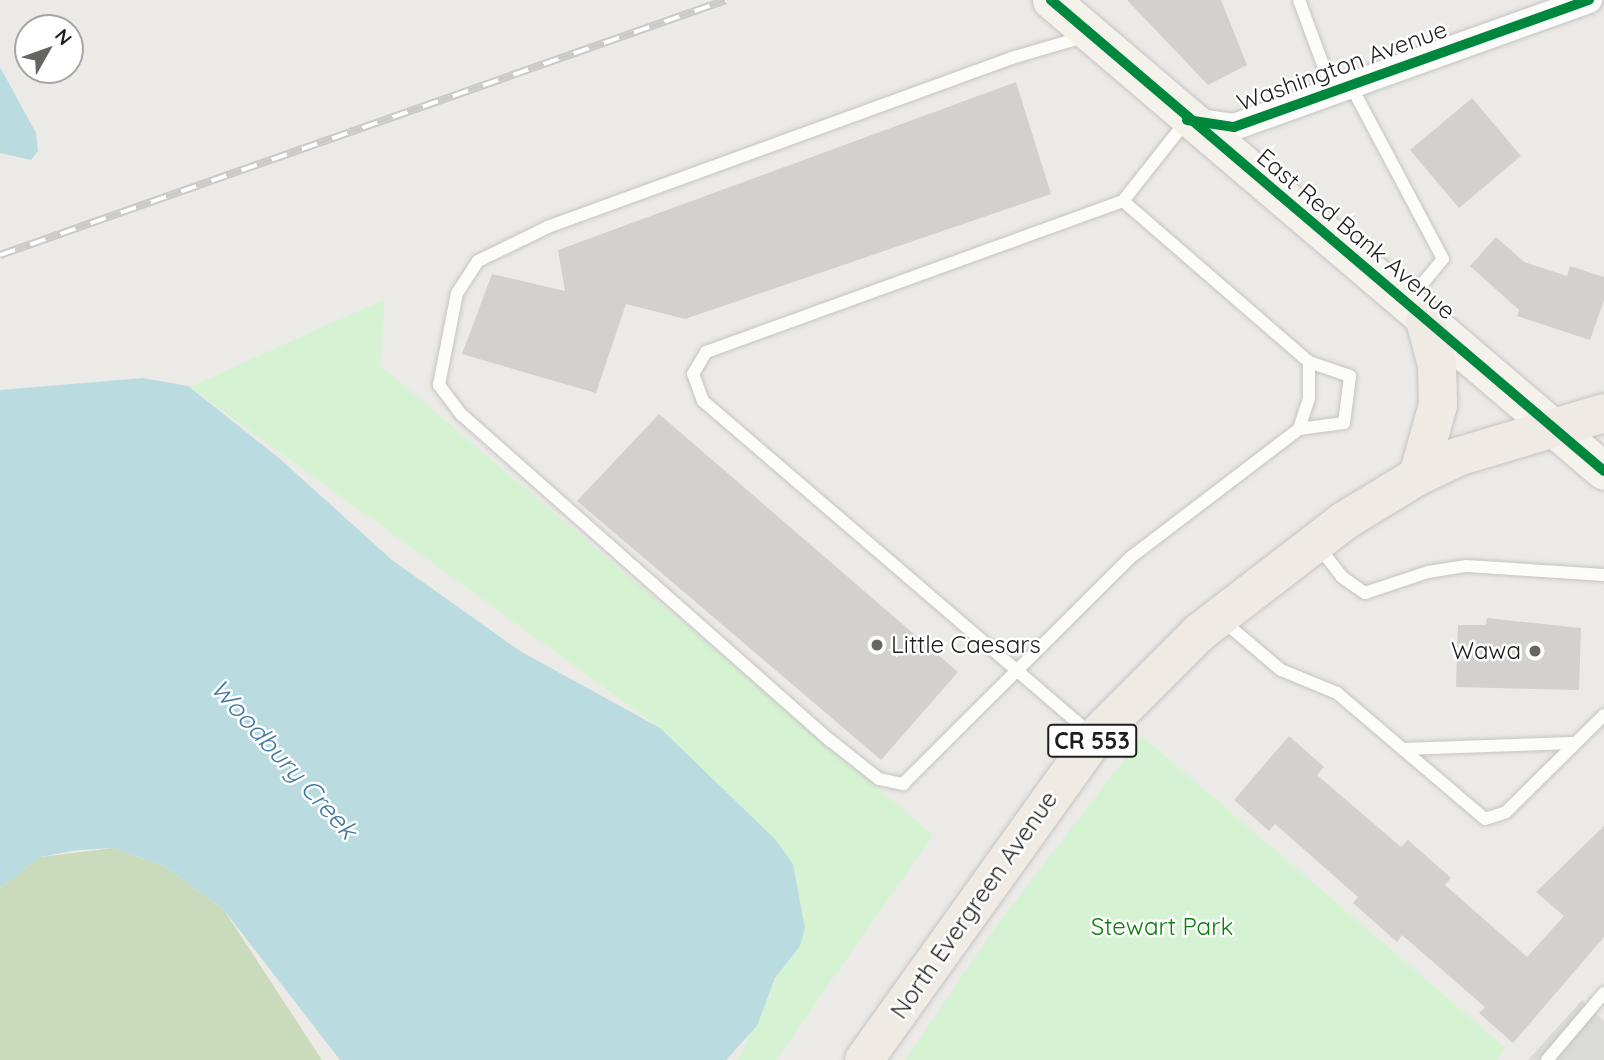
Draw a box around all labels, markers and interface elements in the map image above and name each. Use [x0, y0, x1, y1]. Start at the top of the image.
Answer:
north arrow [14, 14, 84, 84]
street label: Washington Avenue [1233, 15, 1451, 117]
text: N [50, 24, 77, 50]
street label: East Red Bank Avenue [1251, 143, 1461, 325]
place label: Little Caesars [891, 631, 1041, 659]
marker: Little Caesars [869, 637, 885, 653]
place label: Wawa [1451, 637, 1521, 665]
marker: Wawa [1527, 643, 1543, 659]
water label: Woodbury Creek [204, 673, 364, 845]
road number: CR 553 [1046, 722, 1138, 761]
street label: North Evergreen Avenue [884, 786, 1064, 1024]
park label: Stewart Park [1091, 913, 1233, 941]

